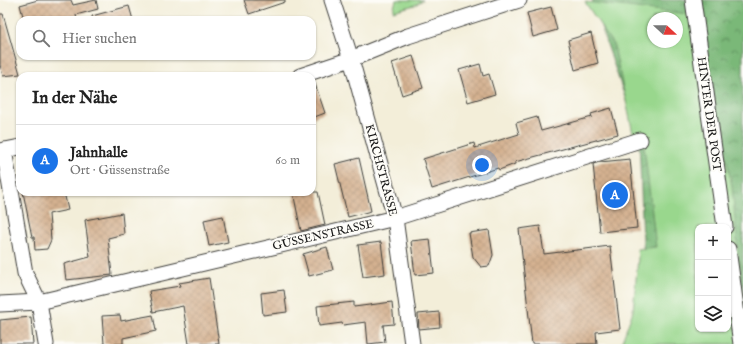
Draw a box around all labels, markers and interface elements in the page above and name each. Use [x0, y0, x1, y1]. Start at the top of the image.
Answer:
north arrow [647, 12, 683, 48]
search box [16, 16, 316, 60]
icon: search [30, 27, 52, 49]
text: Hier suchen [62, 29, 137, 48]
street label: HINTER DER POST [694, 56, 725, 173]
text: In der Nähe [32, 88, 117, 109]
street label: KIRCHSTRASSE [362, 123, 400, 217]
text: Jahnhalle [70, 143, 128, 162]
text: A [41, 152, 49, 169]
text: 60 m [275, 152, 300, 169]
your location [472, 155, 492, 175]
text: Ort · Güssenstraße [70, 162, 170, 179]
pin: A [602, 180, 628, 210]
street label: GÜSSENSTRASSE [271, 215, 375, 254]
map controls [695, 224, 731, 332]
button: + [695, 224, 731, 260]
button: − [695, 260, 731, 296]
button: layers [695, 296, 731, 332]

